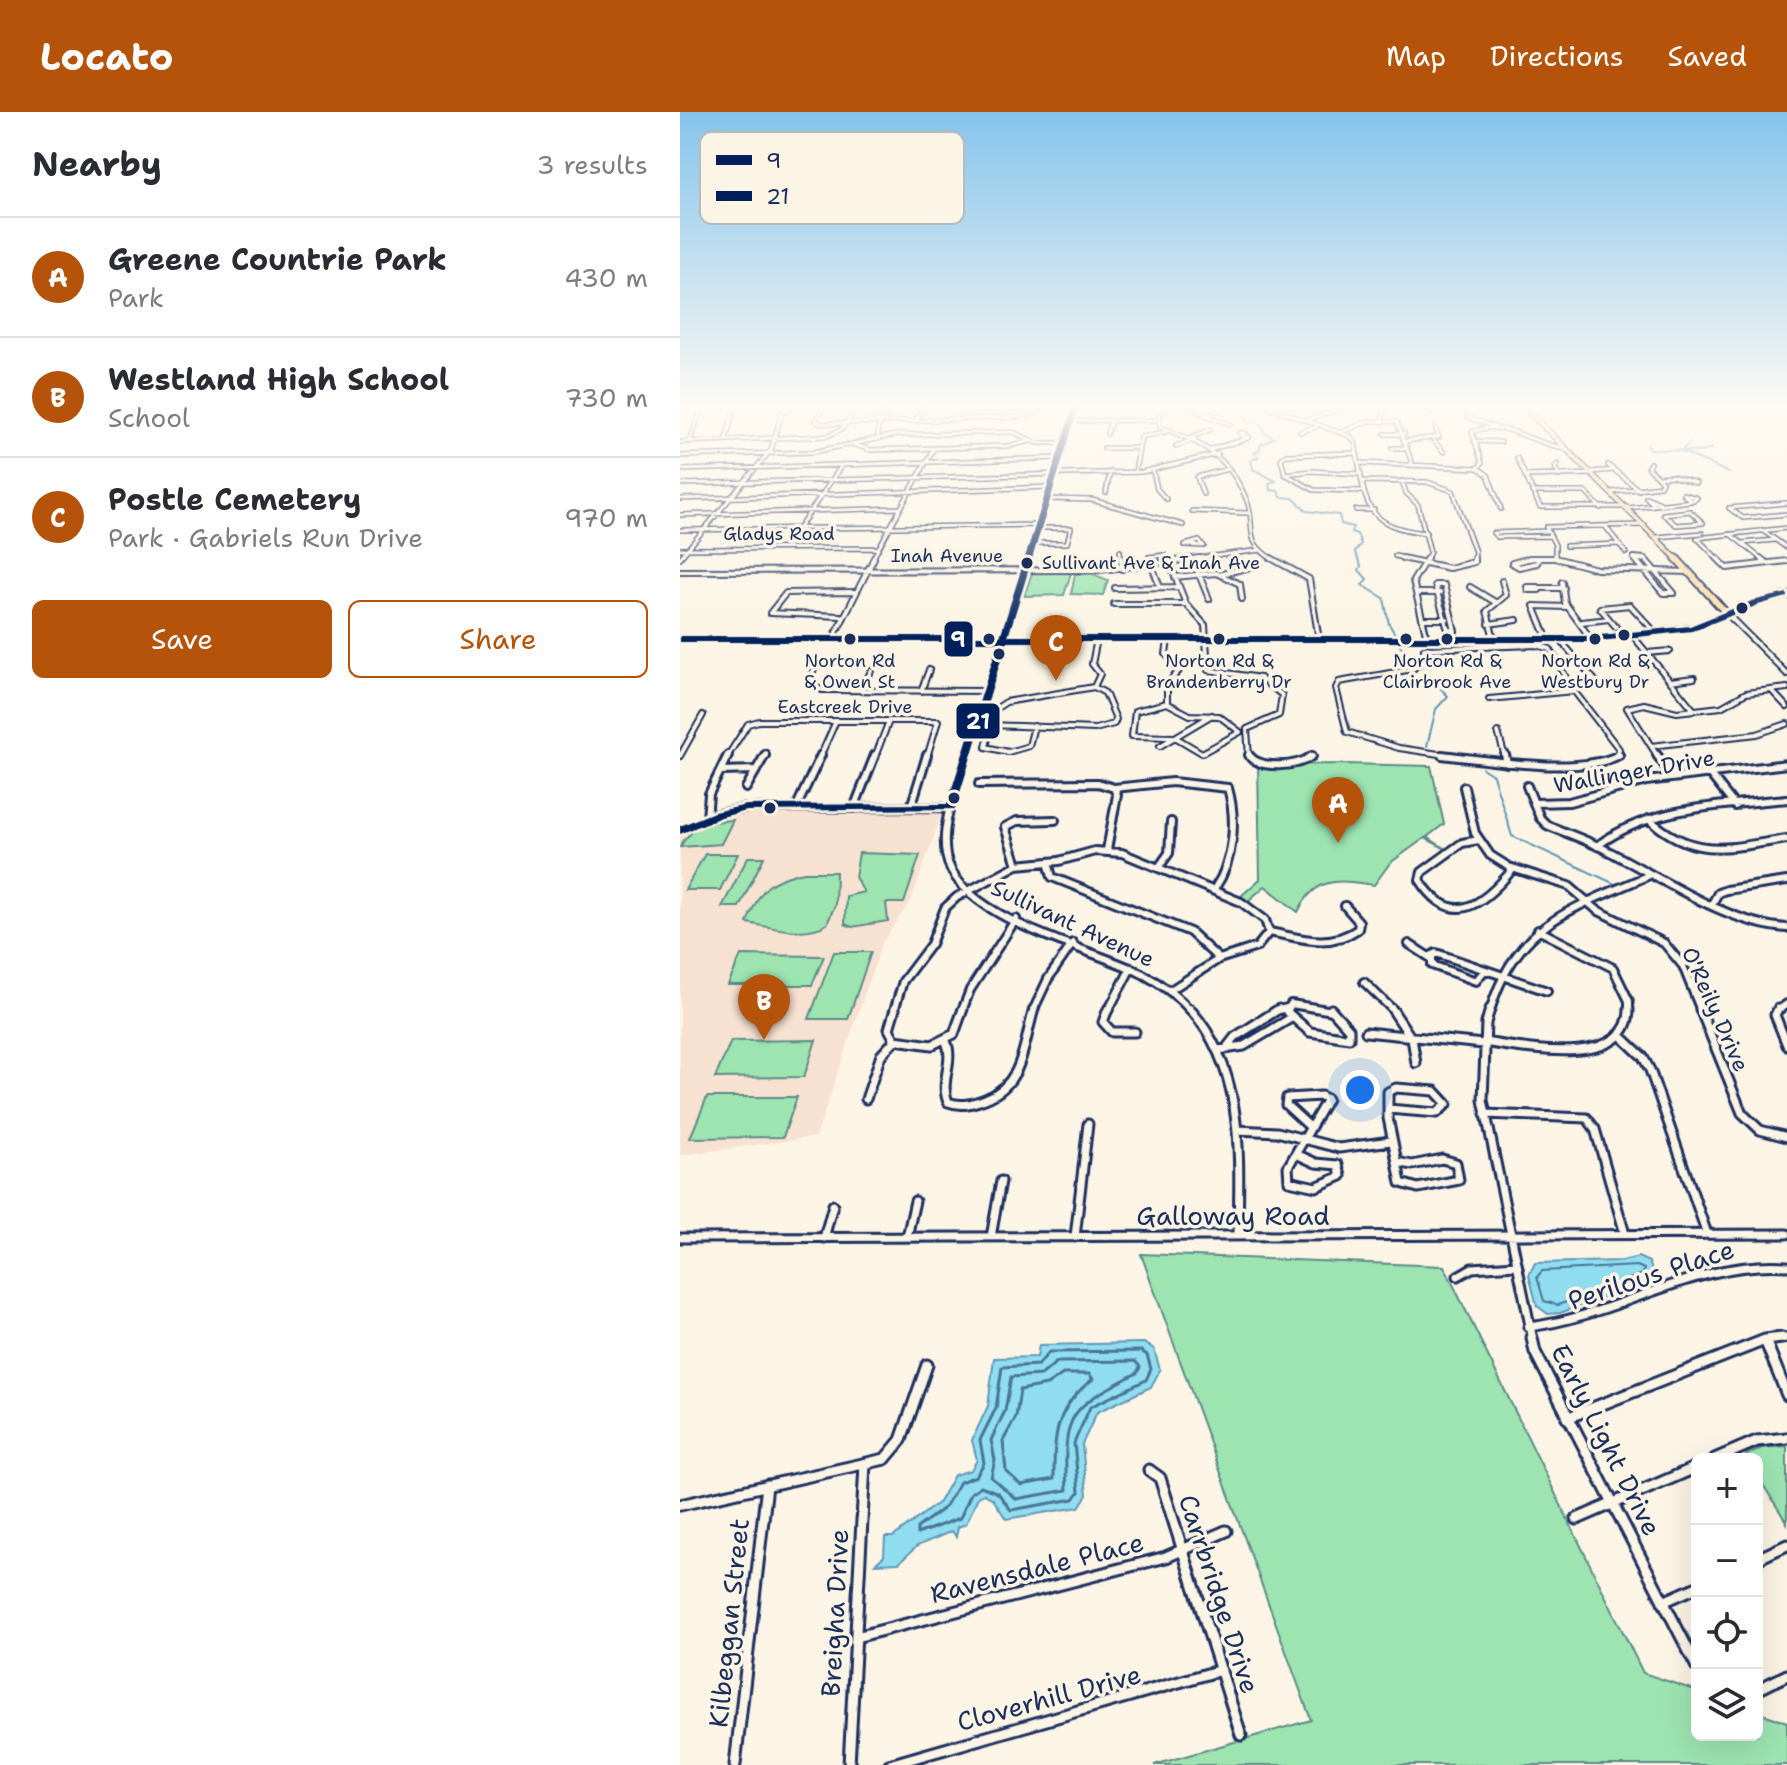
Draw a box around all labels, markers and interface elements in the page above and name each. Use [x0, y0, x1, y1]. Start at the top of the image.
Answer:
text: Locato [40, 31, 173, 82]
text: Map [1386, 37, 1446, 75]
text: Directions [1490, 37, 1624, 75]
text: Saved [1668, 37, 1747, 75]
legend [700, 132, 964, 224]
text: Nearby [32, 141, 162, 187]
text: 9 [766, 146, 781, 175]
text: 3 results [536, 147, 648, 182]
text: 21 [766, 182, 790, 211]
text: Greene Countrie Park [108, 239, 447, 280]
text: A [48, 260, 68, 295]
text: 430 m [564, 260, 648, 295]
text: Park [108, 280, 164, 315]
text: Westland High School [108, 359, 449, 400]
text: B [50, 380, 66, 415]
text: 730 m [564, 380, 648, 415]
text: School [108, 400, 190, 435]
text: Postle Cemetery [108, 479, 361, 520]
text: C [50, 500, 66, 535]
text: 970 m [564, 500, 648, 535]
text: Park · Gabriels Run Drive [108, 520, 423, 555]
street label: Gladys Road [723, 522, 835, 546]
street label: Inah Avenue [891, 544, 1003, 568]
place label: Sullivant Ave & Inah Ave [1042, 551, 1260, 575]
marker: Sullivant Ave & Inah Ave [1019, 555, 1035, 571]
button: Save [32, 600, 332, 678]
button: Share [348, 600, 648, 678]
unlabelled marker [1734, 600, 1750, 616]
pin: C [1030, 615, 1082, 681]
line badge: 9 [943, 620, 974, 658]
text: 9 [950, 625, 966, 654]
unlabelled marker [1616, 627, 1632, 643]
marker: Norton Rd & Owen St [842, 631, 858, 647]
unlabelled marker [981, 631, 997, 647]
marker: Norton Rd & Brandenberry Dr [1211, 631, 1227, 647]
unlabelled marker [1398, 631, 1414, 647]
marker: Norton Rd & Clairbrook Ave [1439, 631, 1455, 647]
marker: Norton Rd & Westbury Dr [1587, 631, 1603, 647]
unlabelled marker [991, 646, 1007, 662]
place label: Norton Rd & Owen St [805, 649, 896, 694]
place label: Norton Rd & Brandenberry Dr [1146, 649, 1292, 694]
place label: Norton Rd & Clairbrook Ave [1383, 649, 1511, 694]
place label: Norton Rd & Westbury Dr [1541, 649, 1650, 694]
street label: Eastcreek Drive [778, 695, 912, 719]
line badge: 21 [955, 702, 1001, 740]
text: 21 [966, 707, 990, 736]
street label: Wallinger Drive [1551, 743, 1717, 800]
pin: A [1312, 777, 1364, 843]
unlabelled marker [946, 790, 962, 806]
unlabelled marker [762, 800, 778, 816]
street label: Sullivant Avenue [987, 873, 1159, 974]
street label: O'Reily Drive [1675, 942, 1756, 1076]
pin: B [738, 974, 790, 1040]
your location [1340, 1070, 1380, 1110]
street label: Galloway Road [1136, 1198, 1330, 1233]
street label: Perilous Place [1563, 1231, 1738, 1318]
street label: Early Light Drive [1543, 1338, 1670, 1541]
map controls [1691, 1453, 1763, 1741]
button: + [1691, 1453, 1763, 1525]
street label: Carrbridge Drive [1171, 1490, 1268, 1698]
street label: Kilbeggan Street [700, 1517, 757, 1729]
street label: Ravensdale Place [926, 1524, 1147, 1611]
button: − [1691, 1525, 1763, 1597]
street label: Breigha Drive [813, 1528, 856, 1698]
button: locate [1691, 1597, 1763, 1669]
street label: Cloverhill Drive [953, 1656, 1145, 1739]
button: layers [1691, 1669, 1763, 1741]

